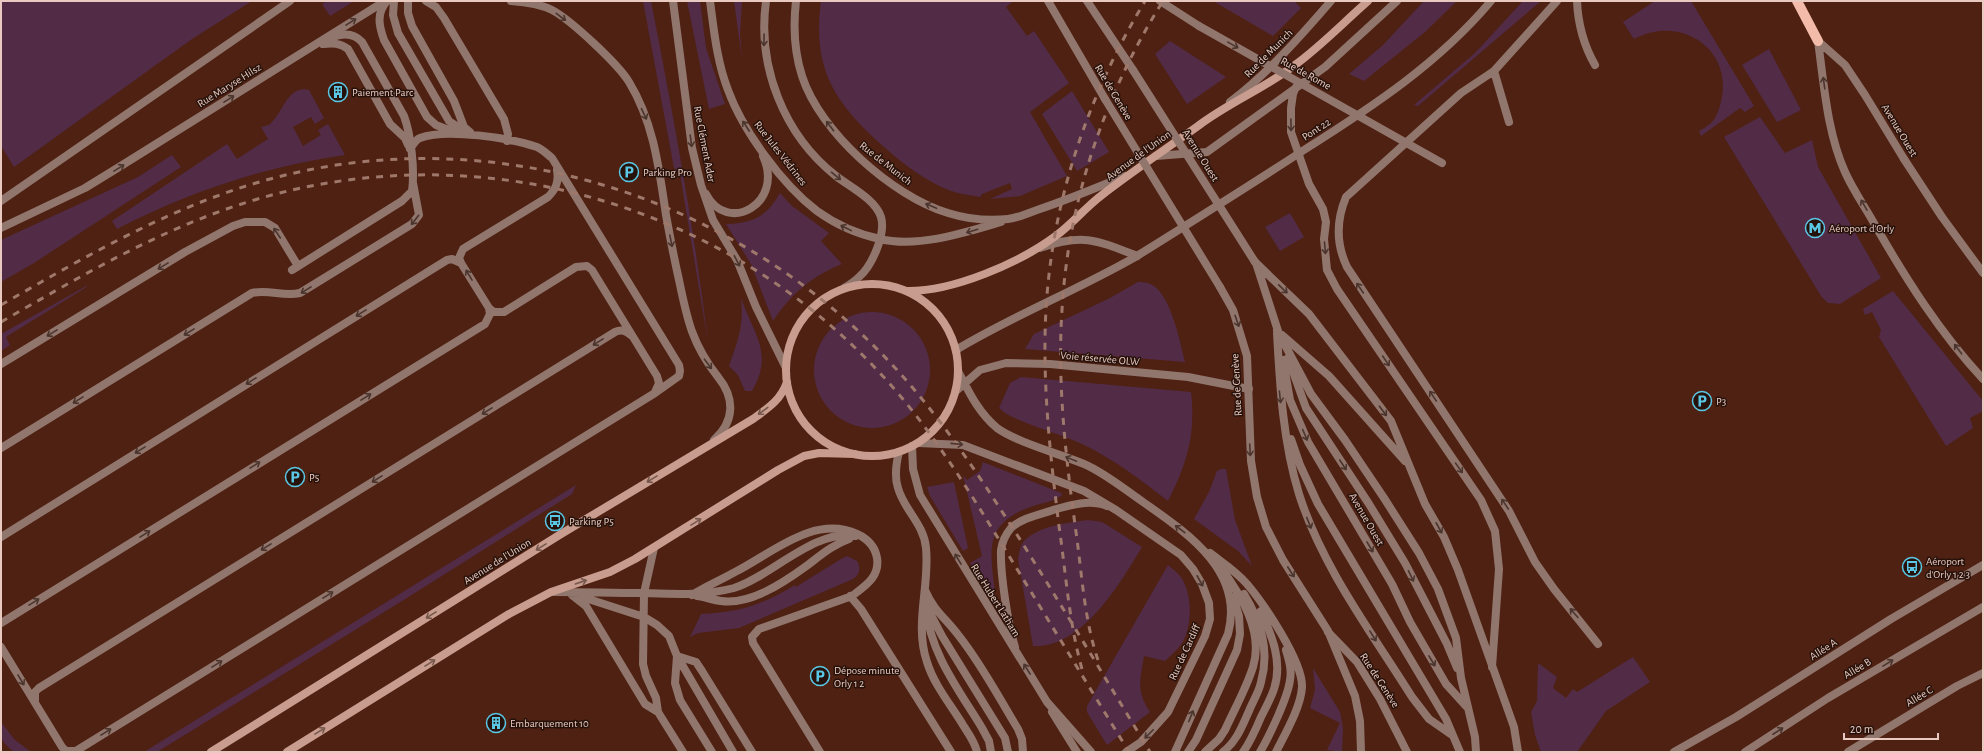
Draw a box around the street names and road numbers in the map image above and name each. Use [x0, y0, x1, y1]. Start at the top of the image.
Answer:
street label: Rue de Munich [1242, 27, 1295, 80]
street label: Rue de Rome [1279, 55, 1333, 92]
street label: Rue Maryse Hilsz [195, 61, 263, 109]
street label: Rue de Genève [1093, 63, 1134, 122]
street label: Avenue Ouest [1880, 102, 1920, 159]
street label: Rue Clément Ader [692, 105, 717, 183]
street label: Pont 22 [1300, 116, 1333, 143]
street label: Rue Jules Védrines [752, 119, 809, 188]
street label: Avenue Ouest [1180, 127, 1221, 184]
street label: Avenue de l'Union [1104, 128, 1173, 182]
street label: Rue de Munich [857, 140, 914, 187]
street label: Voie réservée OLW [1060, 350, 1140, 367]
street label: Rue de Genève [1229, 353, 1244, 417]
street label: Avenue Ouest [1347, 491, 1386, 548]
street label: Avenue de l'Union [462, 536, 533, 586]
street label: Rue Hubert Latham [969, 562, 1023, 639]
street label: Rue de Cardiff [1167, 622, 1202, 682]
street label: Allée A [1808, 636, 1839, 662]
street label: Rue de Genève [1358, 651, 1401, 710]
street label: Allée B [1842, 656, 1873, 681]
street label: Allée C [1904, 684, 1935, 709]

